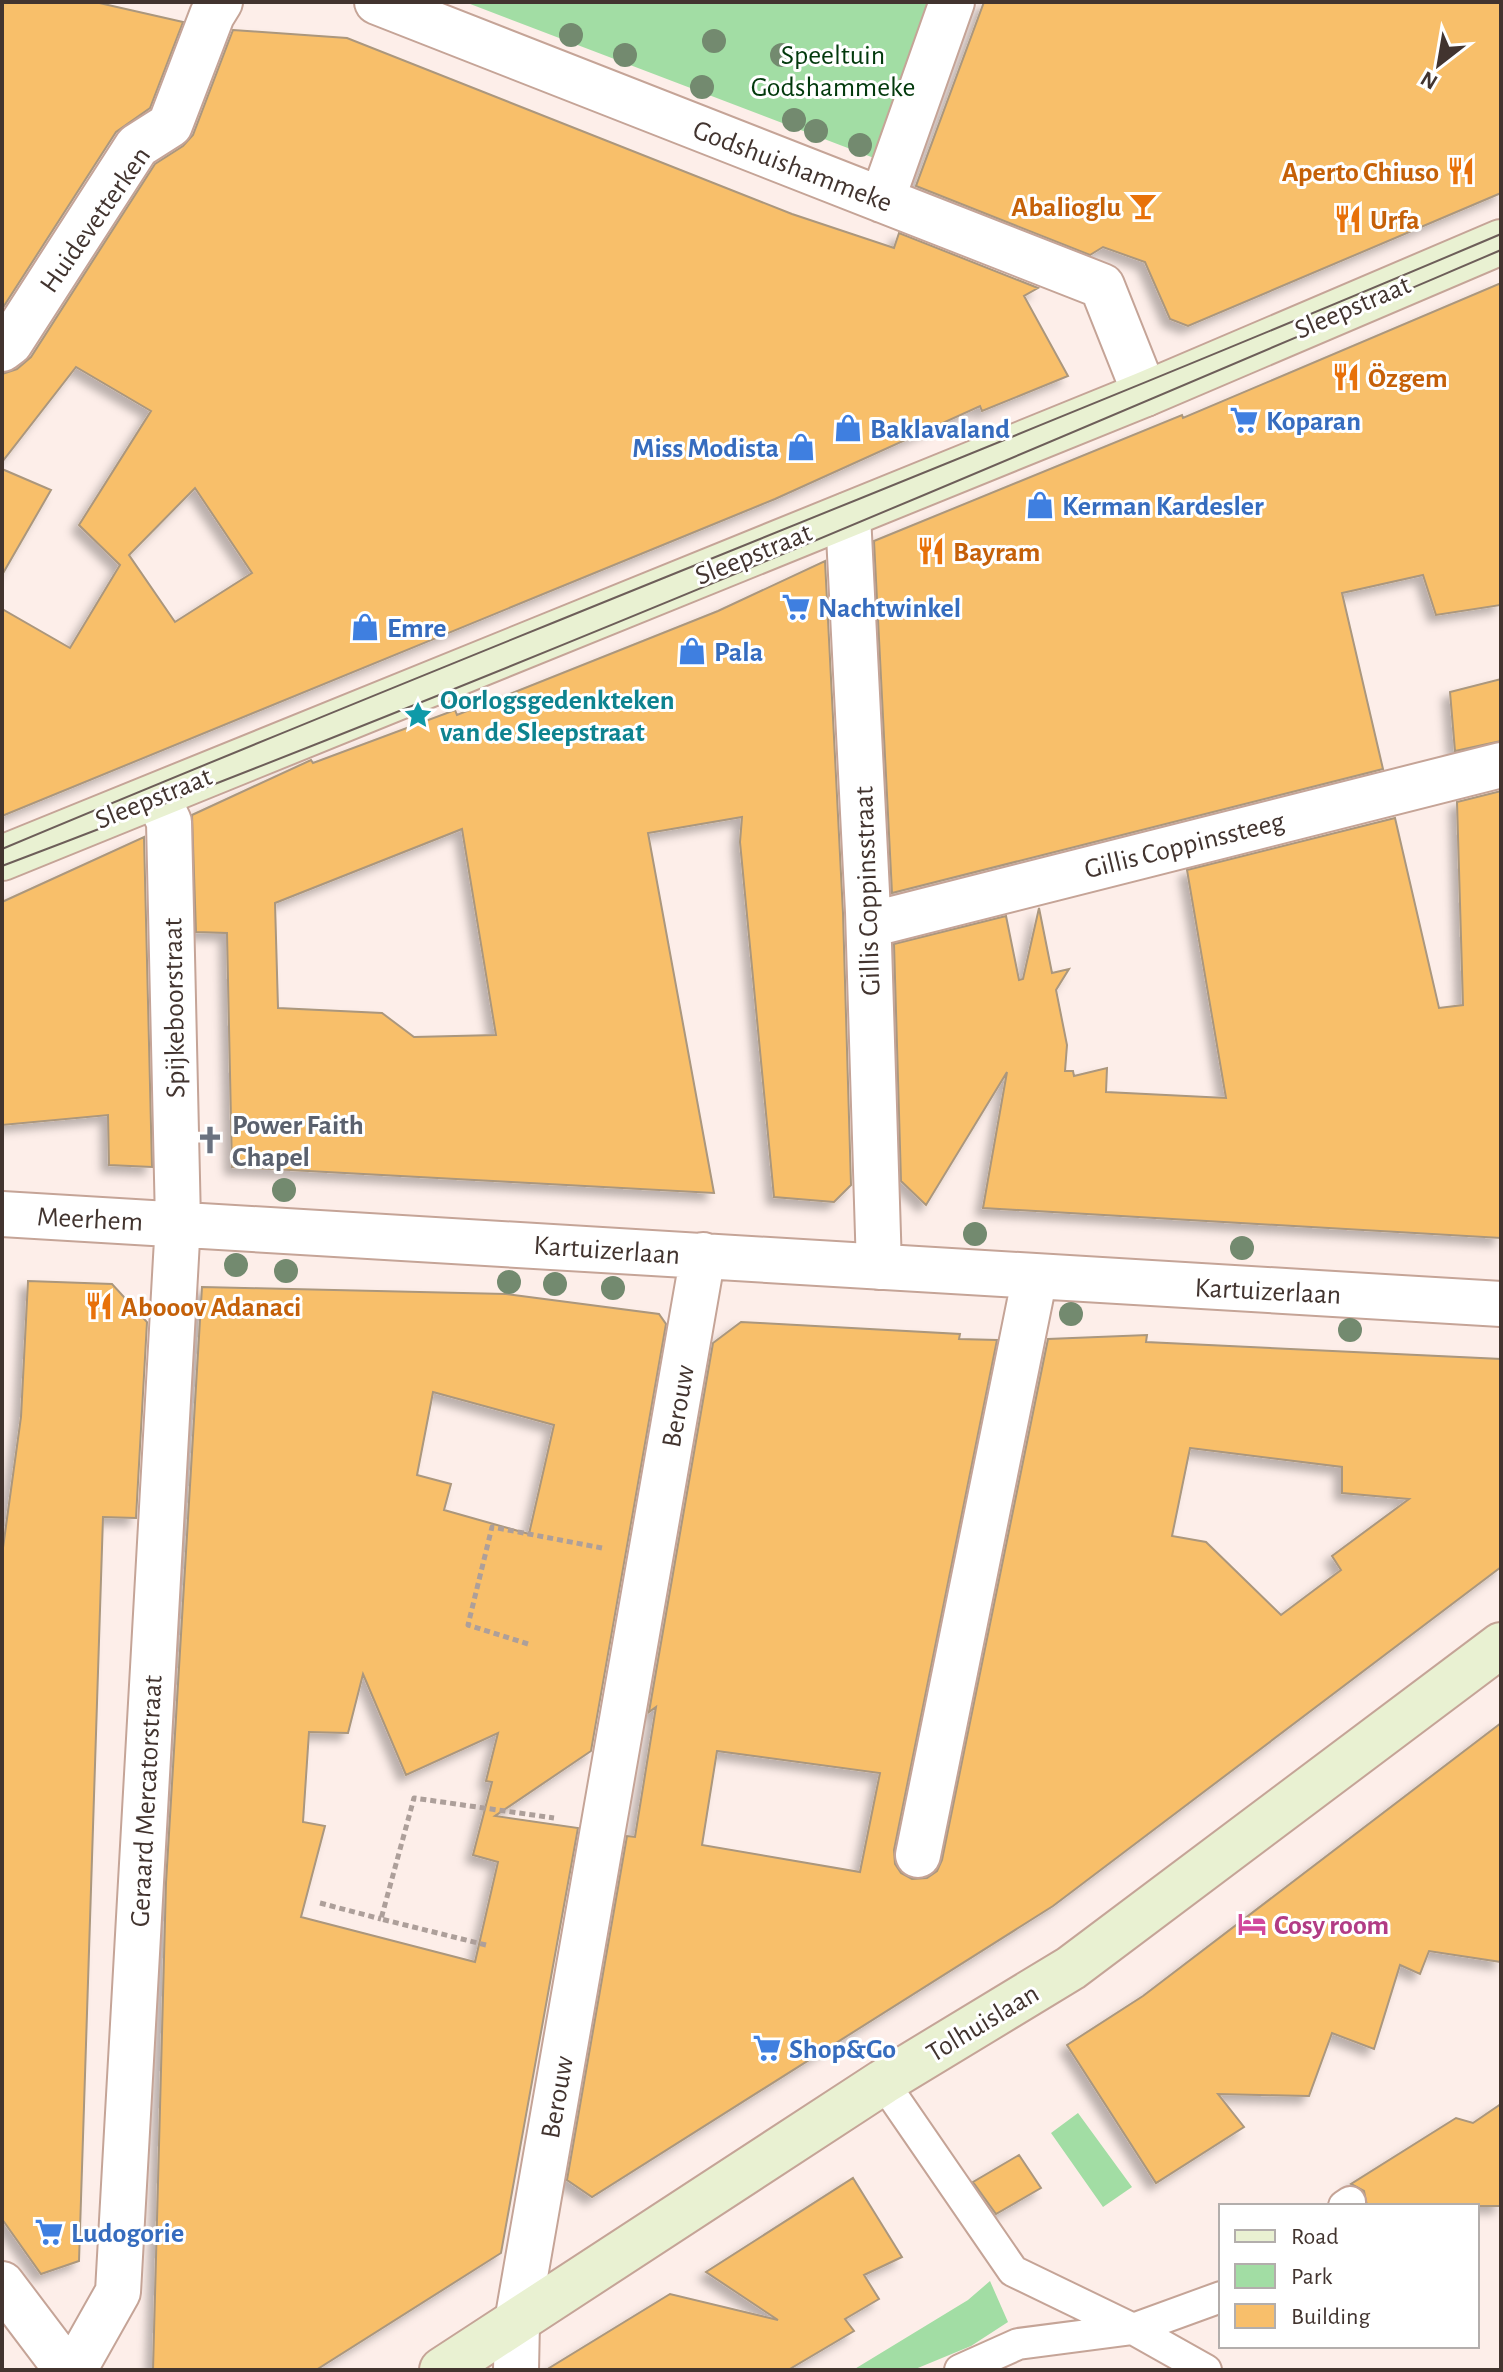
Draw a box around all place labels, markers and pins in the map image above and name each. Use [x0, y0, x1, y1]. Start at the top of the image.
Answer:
restaurant icon: Aperto Chiuso [1446, 156, 1476, 186]
place label: Aperto Chiuso [1282, 159, 1439, 187]
bar icon: Abalioglu [1128, 191, 1158, 221]
place label: Abalioglu [1011, 194, 1121, 222]
restaurant icon: Urfa [1333, 204, 1363, 234]
place label: Urfa [1370, 207, 1420, 235]
restaurant icon: Özgem [1331, 362, 1361, 392]
place label: Özgem [1368, 363, 1448, 393]
supermarket icon: Koparan [1229, 405, 1259, 435]
place label: Koparan [1266, 408, 1361, 436]
shop icon: Baklavaland [833, 413, 863, 443]
place label: Baklavaland [870, 416, 1010, 444]
shop icon: Miss Modista [786, 432, 816, 462]
place label: Miss Modista [632, 435, 779, 463]
shop icon: Kerman Kardesler [1025, 490, 1055, 520]
place label: Kerman Kardesler [1062, 493, 1264, 521]
restaurant icon: Bayram [916, 536, 946, 566]
place label: Bayram [953, 539, 1040, 567]
supermarket icon: Nachtwinkel [781, 592, 811, 622]
place label: Nachtwinkel [818, 595, 961, 623]
shop icon: Emre [350, 612, 380, 642]
place label: Emre [387, 615, 446, 643]
shop icon: Pala [677, 636, 707, 666]
place label: Pala [714, 639, 763, 667]
place label: Oorlogsgedenkteken van de Sleepstraat [440, 687, 675, 747]
place icon: Oorlogsgedenkteken van de Sleepstraat [403, 700, 433, 730]
place label: Power Faith Chapel [232, 1112, 364, 1172]
church icon: Power Faith Chapel [195, 1125, 225, 1155]
restaurant icon: Abooov Adanaci [84, 1291, 114, 1321]
place label: Abooov Adanaci [121, 1294, 301, 1322]
hotel icon: Cosy room [1237, 1909, 1267, 1939]
place label: Cosy room [1274, 1912, 1389, 1940]
supermarket icon: Shop&Go [752, 2033, 782, 2063]
place label: Shop&Go [789, 2036, 896, 2064]
supermarket icon: Ludogorie [34, 2217, 64, 2247]
place label: Ludogorie [71, 2220, 184, 2248]

